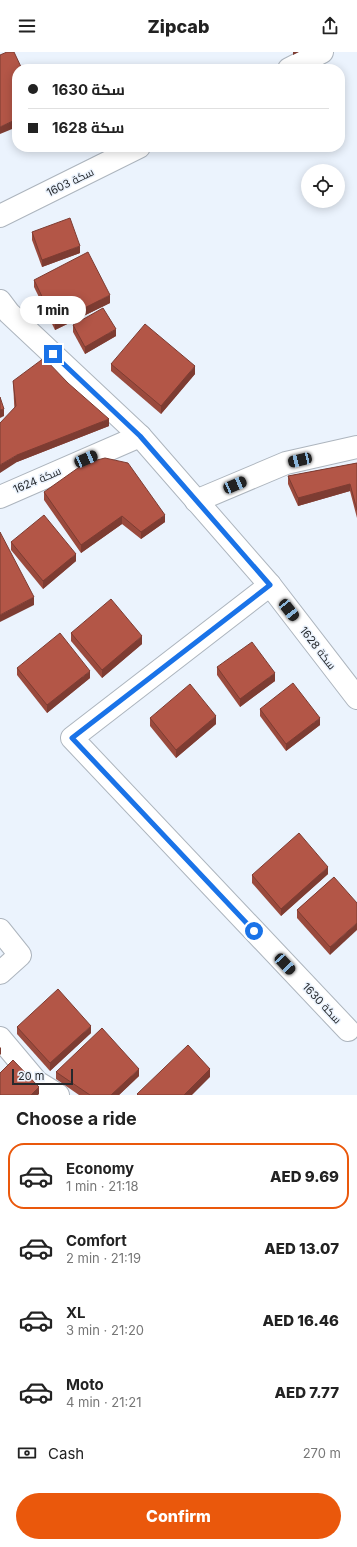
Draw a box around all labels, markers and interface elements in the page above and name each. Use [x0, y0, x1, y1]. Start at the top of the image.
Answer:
icon: menu [16, 15, 38, 37]
icon: share [319, 15, 341, 37]
text: Zipcab [148, 16, 209, 37]
text: سكة 1630 [52, 80, 125, 99]
text: سكة 1628 [52, 118, 124, 137]
map controls [301, 164, 345, 208]
button: locate [301, 164, 345, 208]
street label: سكة 1603 [44, 165, 96, 199]
callout: 1 min [20, 296, 86, 324]
text: 1 min [37, 302, 69, 318]
route end [44, 345, 62, 363]
car [73, 449, 99, 469]
car [287, 451, 313, 469]
street label: سكة 1624 [11, 464, 63, 496]
car [222, 475, 248, 495]
car [277, 597, 301, 623]
street label: سكة 1628 [297, 624, 339, 672]
route start [245, 922, 263, 940]
car [272, 951, 298, 977]
street label: سكة 1630 [300, 980, 344, 1026]
scale bar [12, 1067, 73, 1086]
text: 20 m [18, 1069, 44, 1083]
text: Choose a ride [16, 1108, 137, 1129]
icon: car [18, 1158, 54, 1194]
text: Economy [66, 1159, 134, 1178]
text: AED 9.69 [270, 1167, 339, 1186]
text: 1 min · 21:18 [66, 1178, 139, 1194]
icon: car [18, 1230, 54, 1266]
text: Comfort [66, 1231, 127, 1250]
text: AED 13.07 [264, 1239, 339, 1258]
text: 2 min · 21:19 [66, 1250, 141, 1266]
icon: car [18, 1302, 54, 1338]
text: XL [66, 1303, 86, 1322]
text: AED 16.46 [263, 1311, 339, 1330]
text: 3 min · 21:20 [66, 1322, 144, 1338]
icon: car [18, 1374, 54, 1410]
text: Moto [66, 1375, 104, 1394]
text: AED 7.77 [274, 1383, 339, 1402]
text: 4 min · 21:21 [66, 1394, 142, 1410]
icon: cash [16, 1442, 38, 1464]
text: Cash [48, 1444, 84, 1463]
text: 270 m [303, 1445, 341, 1461]
button: Confirm [16, 1493, 341, 1539]

